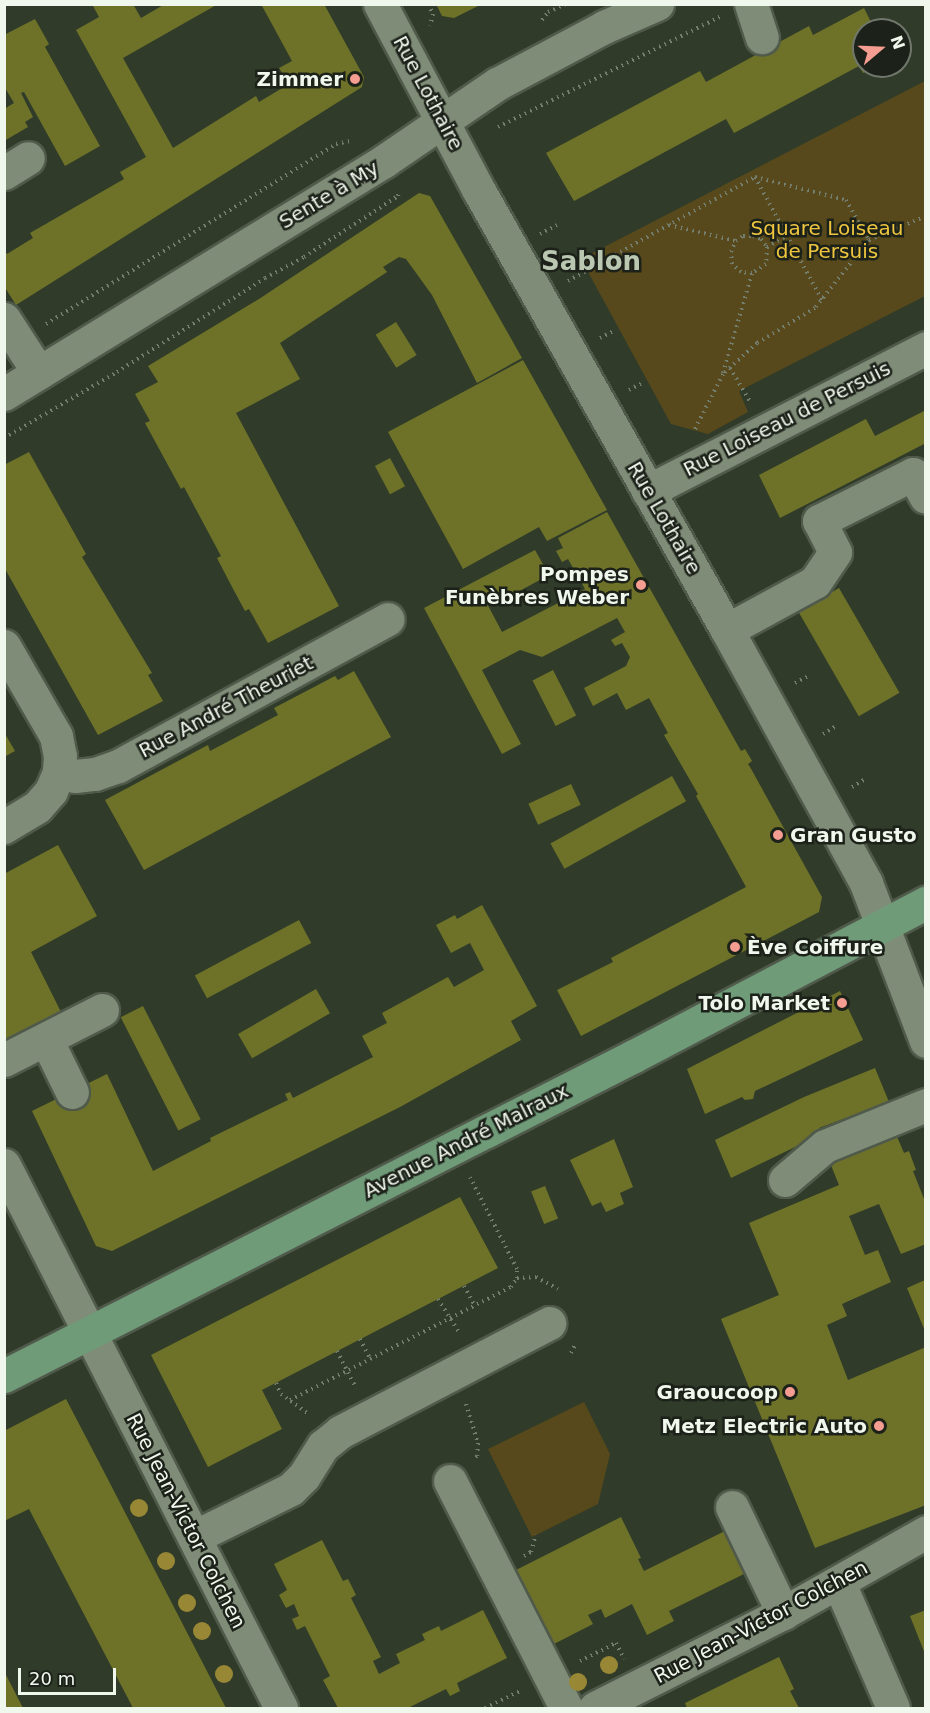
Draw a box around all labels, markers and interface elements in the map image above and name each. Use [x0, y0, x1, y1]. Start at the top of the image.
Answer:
north arrow [852, 18, 912, 78]
street label: Rue Lothaire [388, 32, 468, 154]
text: N [886, 33, 909, 52]
place label: Zimmer [257, 67, 343, 91]
marker: Zimmer [348, 72, 362, 86]
street label: Sente à My [275, 156, 383, 234]
park label: Square Loiseau de Persuis [750, 216, 904, 263]
district label: Sablon [541, 246, 641, 278]
street label: Rue Loiseau de Persuis [679, 356, 895, 482]
street label: Rue Lothaire [622, 458, 706, 578]
place label: Pompes Funèbres Weber [445, 562, 629, 609]
marker: Pompes Funèbres Weber [634, 578, 648, 592]
street label: Rue André Theuriet [135, 651, 317, 763]
place label: Gran Gusto [790, 823, 917, 847]
marker: Gran Gusto [771, 828, 785, 842]
place label: Ève Coiffure [747, 935, 883, 959]
marker: Ève Coiffure [728, 940, 742, 954]
place label: Tolo Market [699, 991, 830, 1015]
marker: Tolo Market [835, 996, 849, 1010]
street label: Avenue André Malraux [360, 1079, 572, 1203]
place label: Graoucoop [657, 1380, 778, 1404]
marker: Graoucoop [783, 1385, 797, 1399]
street label: Rue Jean-Victor Colchen [121, 1409, 251, 1633]
place label: Metz Electric Auto [661, 1414, 867, 1438]
marker: Metz Electric Auto [872, 1419, 886, 1433]
street label: Rue Jean-Victor Colchen [650, 1555, 872, 1689]
scale bar [21, 1656, 118, 1694]
text: 20 m [29, 1668, 75, 1689]

